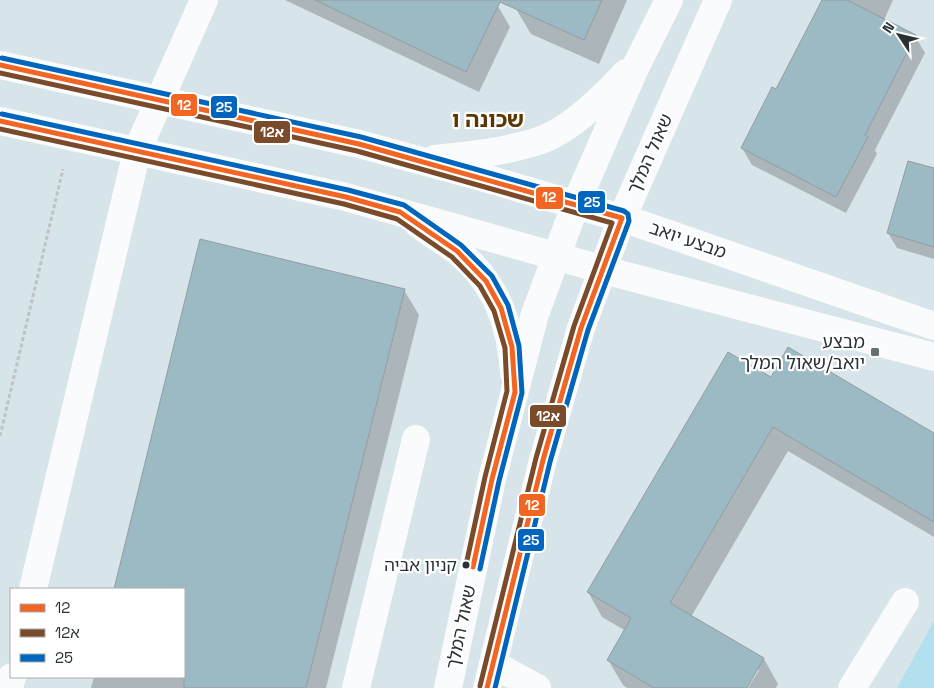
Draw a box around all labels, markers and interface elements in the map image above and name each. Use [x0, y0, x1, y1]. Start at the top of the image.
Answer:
north arrow [874, 10, 924, 60]
text: N [878, 19, 898, 37]
line badge: 12 [170, 93, 198, 117]
line badge: 25 [210, 95, 238, 119]
text: 12 [177, 96, 191, 114]
text: 25 [216, 98, 232, 116]
district label: שכונה ו [452, 105, 524, 133]
street label: שאול המלך [622, 110, 677, 198]
line badge: 12א [253, 120, 291, 144]
text: 12א [260, 123, 285, 141]
line badge: 12 [535, 186, 564, 210]
text: 12 [542, 188, 556, 206]
line badge: 25 [577, 190, 606, 214]
text: 25 [584, 193, 600, 211]
street label: מבצע יואב [647, 216, 730, 263]
place label: מבצע יואב/שאול המלך [740, 330, 865, 374]
marker: מבצע יואב/שאול המלך [869, 346, 881, 358]
line badge: 12א [529, 404, 567, 428]
text: 12א [536, 407, 561, 425]
line badge: 12 [518, 493, 546, 517]
text: 12 [525, 496, 539, 514]
line badge: 25 [517, 528, 545, 552]
text: 25 [523, 531, 539, 549]
place label: קניון אביה [384, 554, 457, 576]
marker: קניון אביה [461, 560, 471, 570]
street label: שאול המלך [440, 583, 481, 671]
legend [10, 588, 185, 678]
text: 12 [55, 598, 70, 617]
text: 12א [55, 623, 80, 642]
text: 25 [55, 648, 73, 667]

